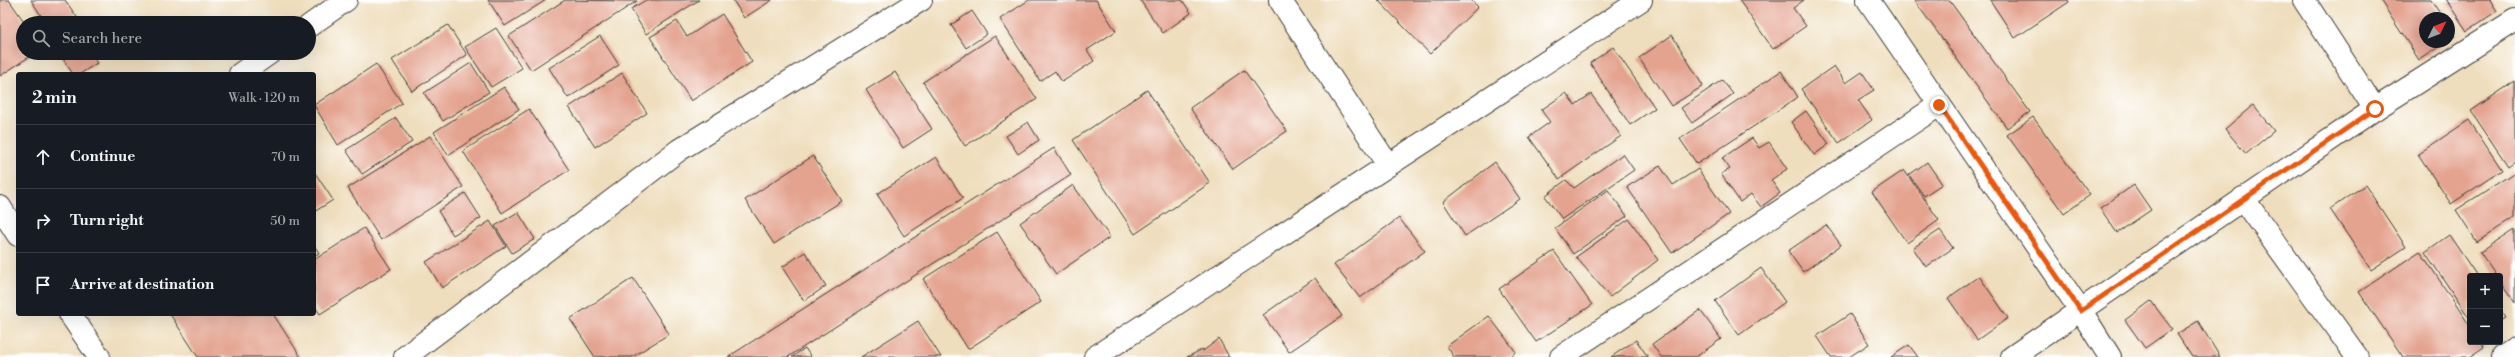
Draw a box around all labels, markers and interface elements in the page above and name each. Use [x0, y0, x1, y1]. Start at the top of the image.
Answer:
north arrow [2419, 12, 2455, 48]
search box [16, 16, 316, 60]
icon: search [30, 27, 52, 49]
text: Search here [62, 29, 142, 48]
text: 2 min [32, 87, 77, 109]
text: Walk · 120 m [228, 90, 300, 106]
route end [1930, 96, 1948, 114]
route start [2366, 100, 2384, 118]
icon: ahead [32, 146, 54, 168]
text: Continue [70, 147, 135, 166]
text: 70 m [271, 149, 300, 165]
icon: right [32, 210, 54, 232]
text: Turn right [70, 211, 144, 230]
text: 50 m [270, 213, 300, 229]
map controls [2467, 273, 2503, 345]
button: + [2467, 273, 2503, 309]
icon: arrive [32, 274, 54, 296]
text: Arrive at destination [70, 275, 214, 294]
button: − [2467, 309, 2503, 345]

